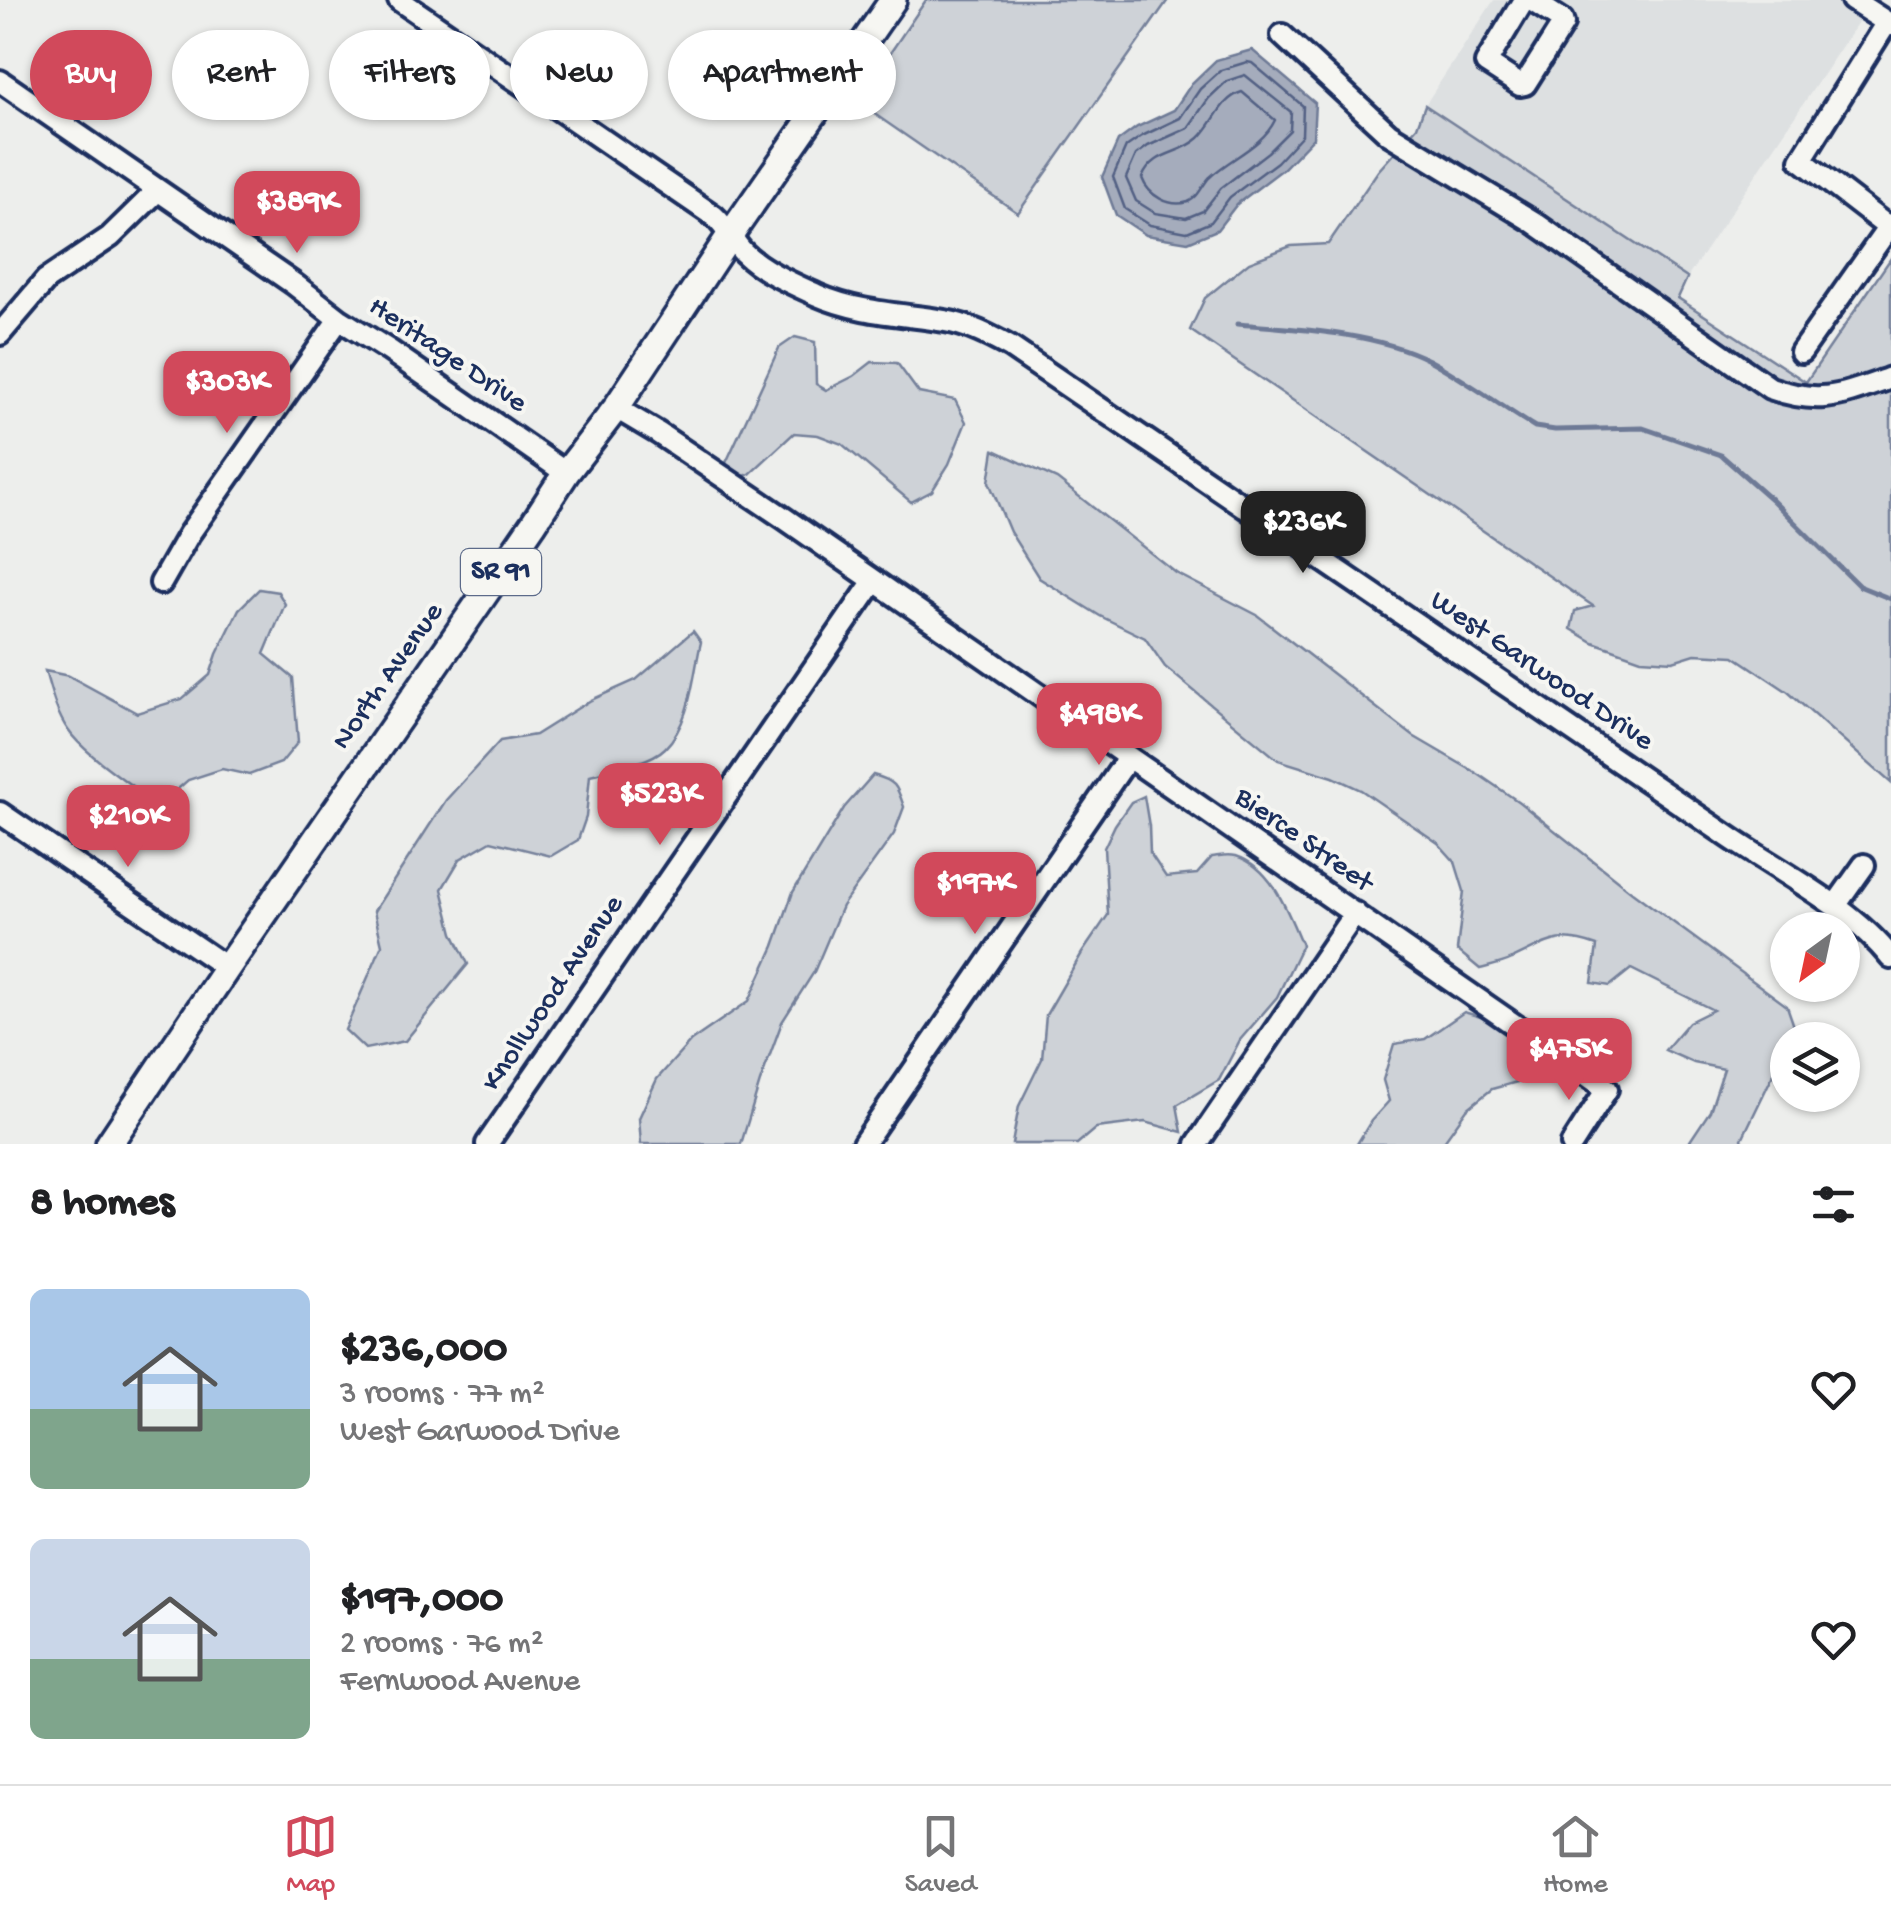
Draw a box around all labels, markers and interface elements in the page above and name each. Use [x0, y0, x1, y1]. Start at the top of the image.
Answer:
chip: Buy [30, 30, 152, 120]
chip: Rent [172, 30, 309, 120]
chip: Filters [329, 30, 490, 120]
chip: New [510, 30, 648, 120]
chip: Apartment [668, 30, 896, 120]
pin: $389K [227, 171, 367, 256]
text: $389K [256, 184, 338, 222]
street label: Heritage Drive [361, 290, 533, 422]
pin: $303K [157, 351, 297, 436]
text: $303K [185, 364, 269, 402]
pin: $236K [1233, 491, 1373, 576]
text: $236K [1263, 504, 1343, 542]
road number: SR 91 [461, 549, 541, 595]
street label: West Garwood Drive [1423, 584, 1660, 760]
street label: North Avenue [325, 596, 453, 757]
pin: $498K [1029, 683, 1169, 768]
text: $498K [1059, 696, 1139, 734]
pin: $523K [590, 763, 730, 848]
text: $523K [619, 776, 701, 814]
street label: Bierce Street [1226, 780, 1381, 903]
pin: $210K [58, 785, 198, 870]
text: $210K [89, 798, 167, 836]
pin: $197K [905, 852, 1045, 937]
text: $197K [936, 865, 1014, 903]
street label: Knollwood Avenue [476, 889, 633, 1099]
north arrow [1770, 912, 1860, 1002]
map controls [1770, 912, 1860, 1112]
pin: $475K [1499, 1018, 1639, 1103]
button: layers [1770, 1022, 1860, 1112]
text: $475K [1529, 1031, 1609, 1069]
icon: filters [1806, 1177, 1861, 1232]
text: 8 homes [30, 1180, 174, 1229]
text: $236,000 [340, 1327, 507, 1376]
icon: home [110, 1329, 230, 1449]
icon: heart [1806, 1362, 1861, 1417]
text: 3 rooms · 77 m² [340, 1376, 545, 1414]
text: West Garwood Drive [340, 1414, 620, 1452]
text: $197,000 [340, 1577, 503, 1626]
icon: home [110, 1579, 230, 1699]
icon: heart [1806, 1612, 1861, 1667]
text: 2 rooms · 76 m² [340, 1626, 543, 1664]
text: Fernwood Avenue [340, 1664, 580, 1702]
tab: Map [283, 1809, 338, 1902]
tab: Saved [905, 1809, 976, 1902]
tab: Home [1543, 1809, 1608, 1902]

